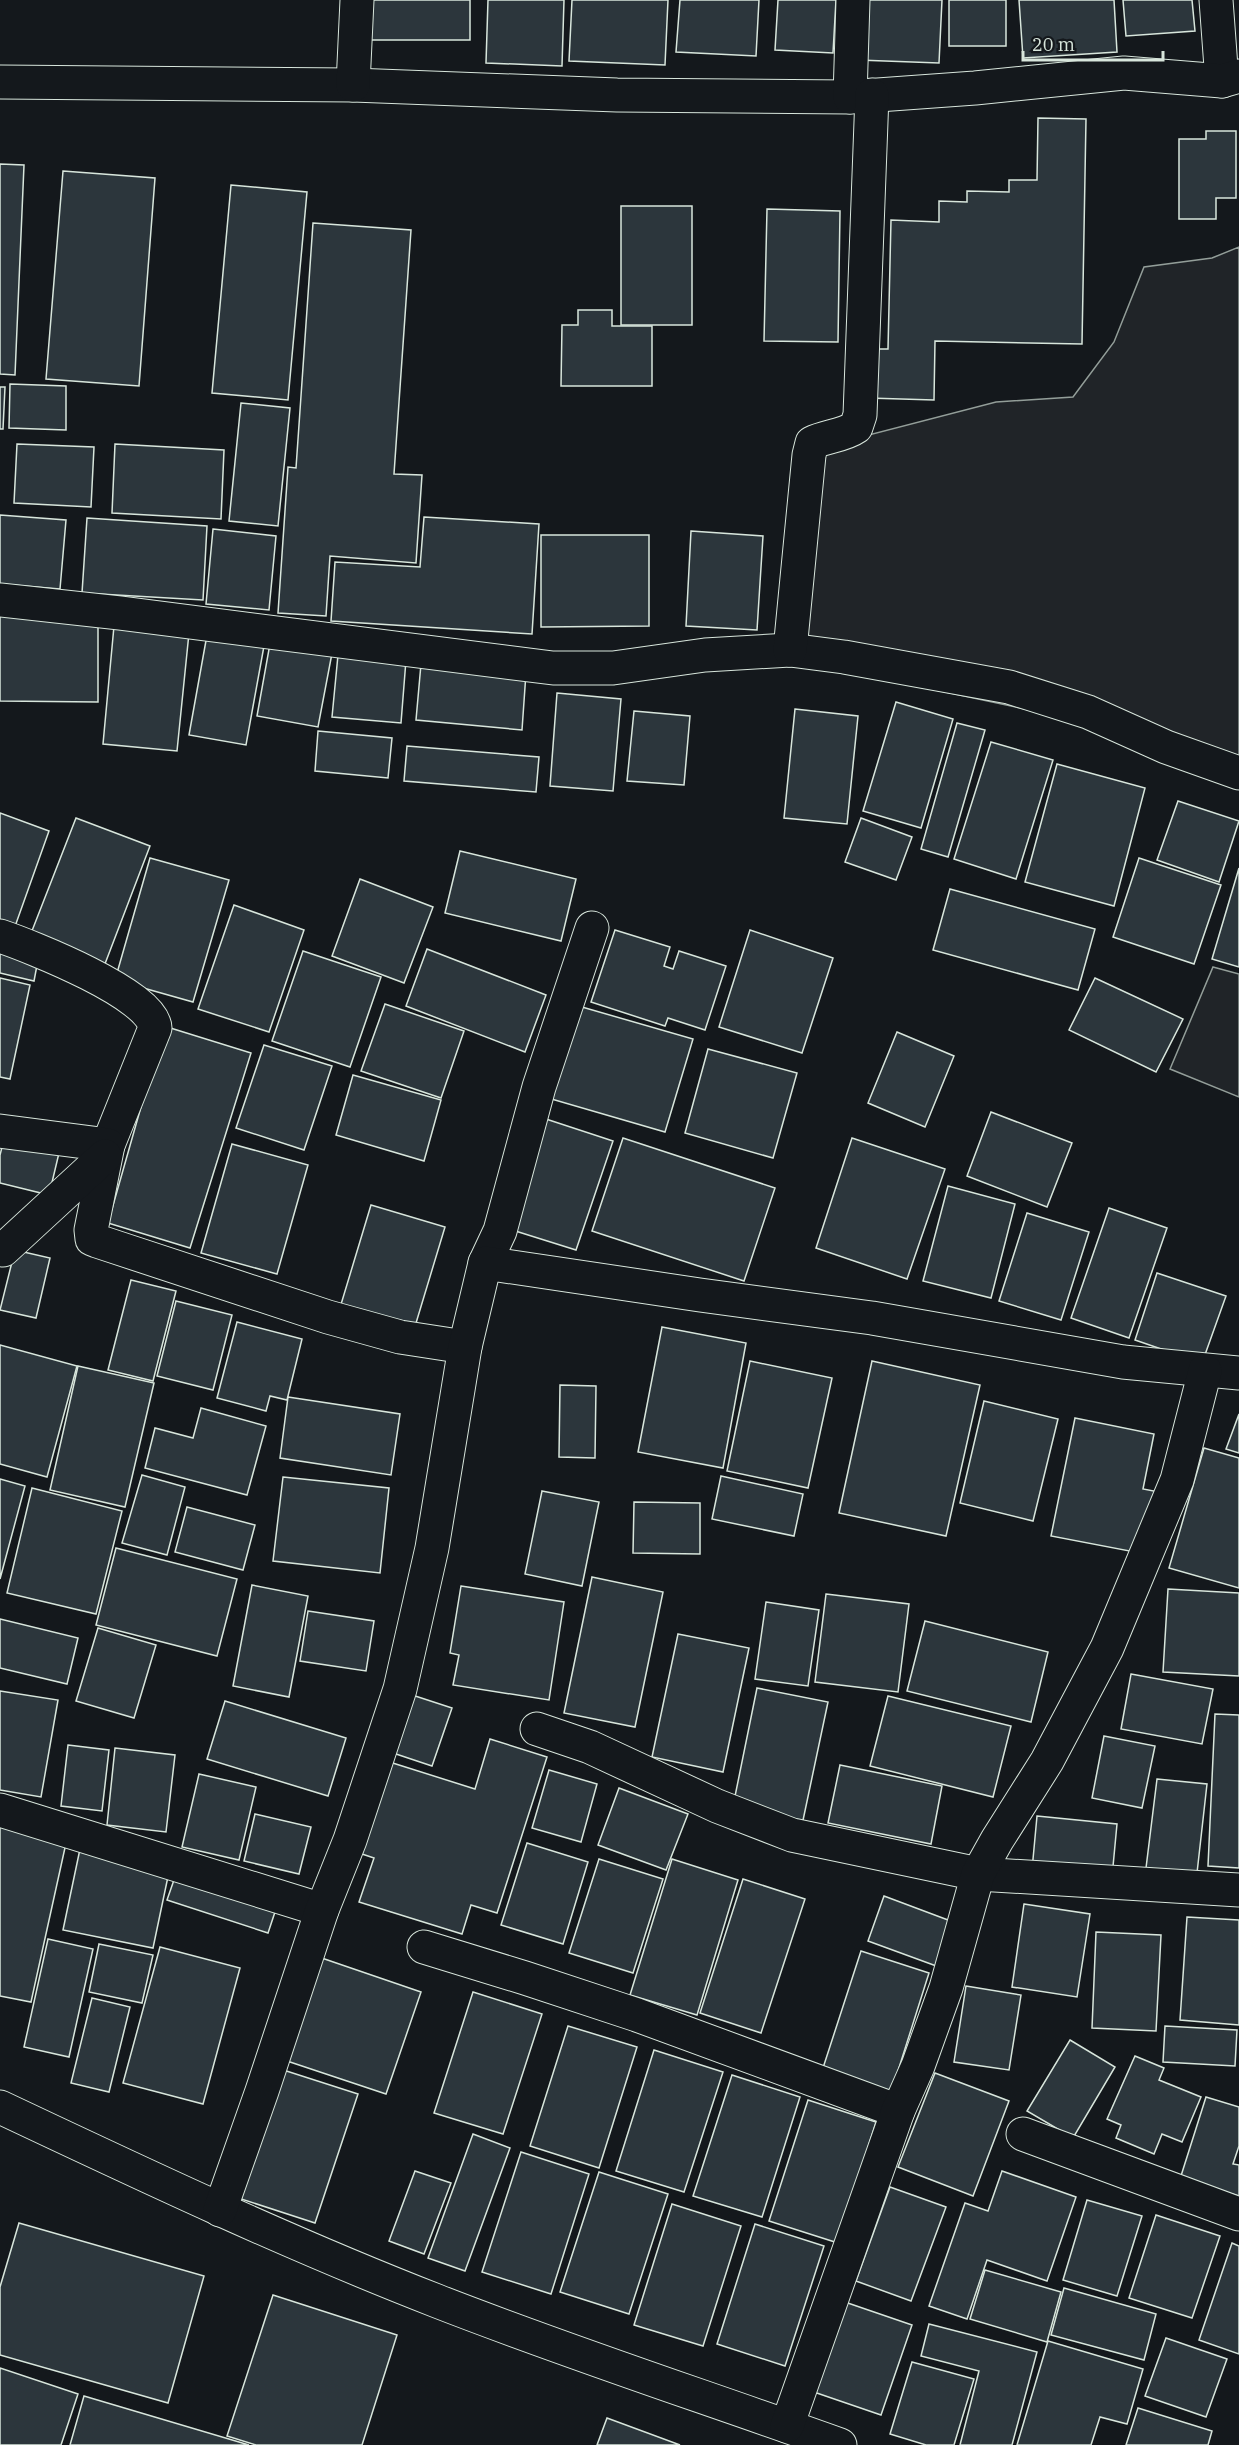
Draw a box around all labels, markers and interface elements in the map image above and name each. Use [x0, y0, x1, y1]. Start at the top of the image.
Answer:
scale bar [1023, 24, 1162, 62]
text: 20 m [1032, 33, 1075, 56]

